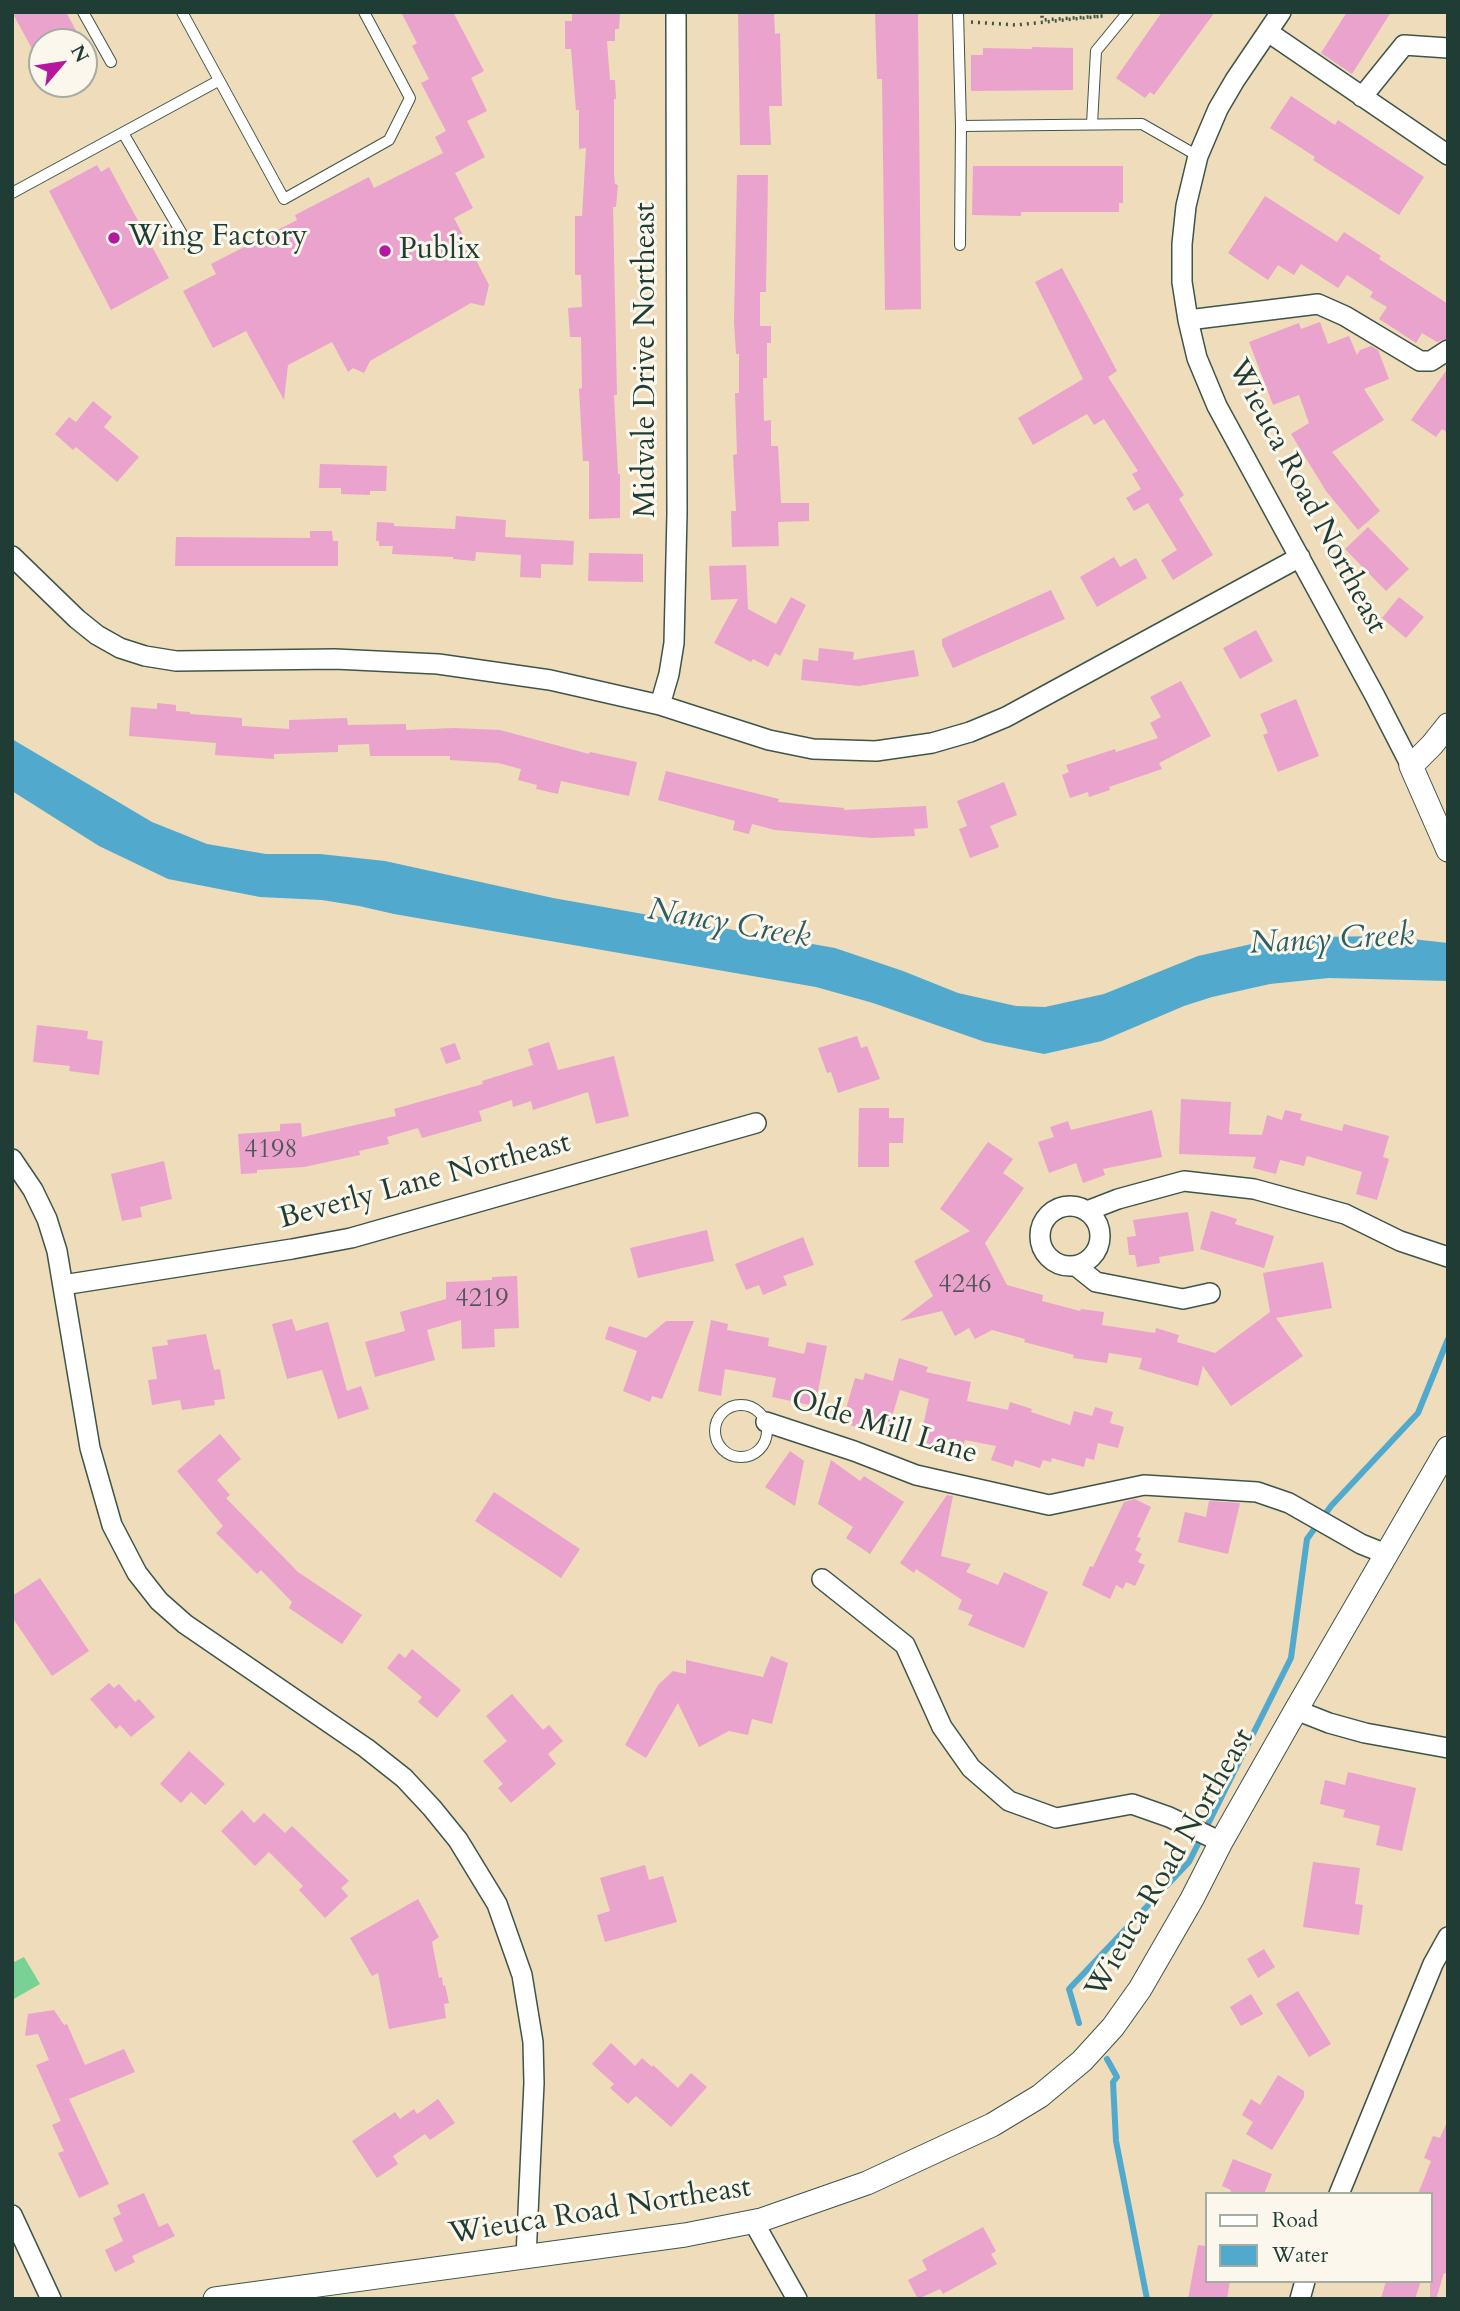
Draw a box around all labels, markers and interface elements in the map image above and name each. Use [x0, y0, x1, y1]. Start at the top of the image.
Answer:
north arrow [28, 28, 98, 98]
text: N [64, 40, 95, 67]
street label: Midvale Drive Northeast [629, 202, 665, 518]
place label: Wing Factory [128, 220, 308, 256]
marker: Wing Factory [106, 230, 122, 246]
place label: Publix [399, 233, 480, 269]
marker: Publix [377, 243, 393, 259]
street label: Wieuca Road Northeast [1218, 354, 1394, 640]
water label: Nancy Creek [645, 892, 813, 958]
water label: Nancy Creek [1249, 918, 1415, 964]
street label: Beverly Lane Northeast [275, 1126, 575, 1238]
house number: 4198 [244, 1135, 298, 1167]
house number: 4246 [938, 1270, 992, 1302]
house number: 4219 [455, 1284, 509, 1316]
street label: Olde Mill Lane [786, 1383, 982, 1473]
street label: Wieuca Road Northeast [1079, 1723, 1263, 2005]
street label: Wieuca Road Northeast [446, 2170, 754, 2254]
legend [1204, 2192, 1432, 2283]
text: Road [1272, 2206, 1318, 2235]
text: Water [1272, 2241, 1328, 2270]

